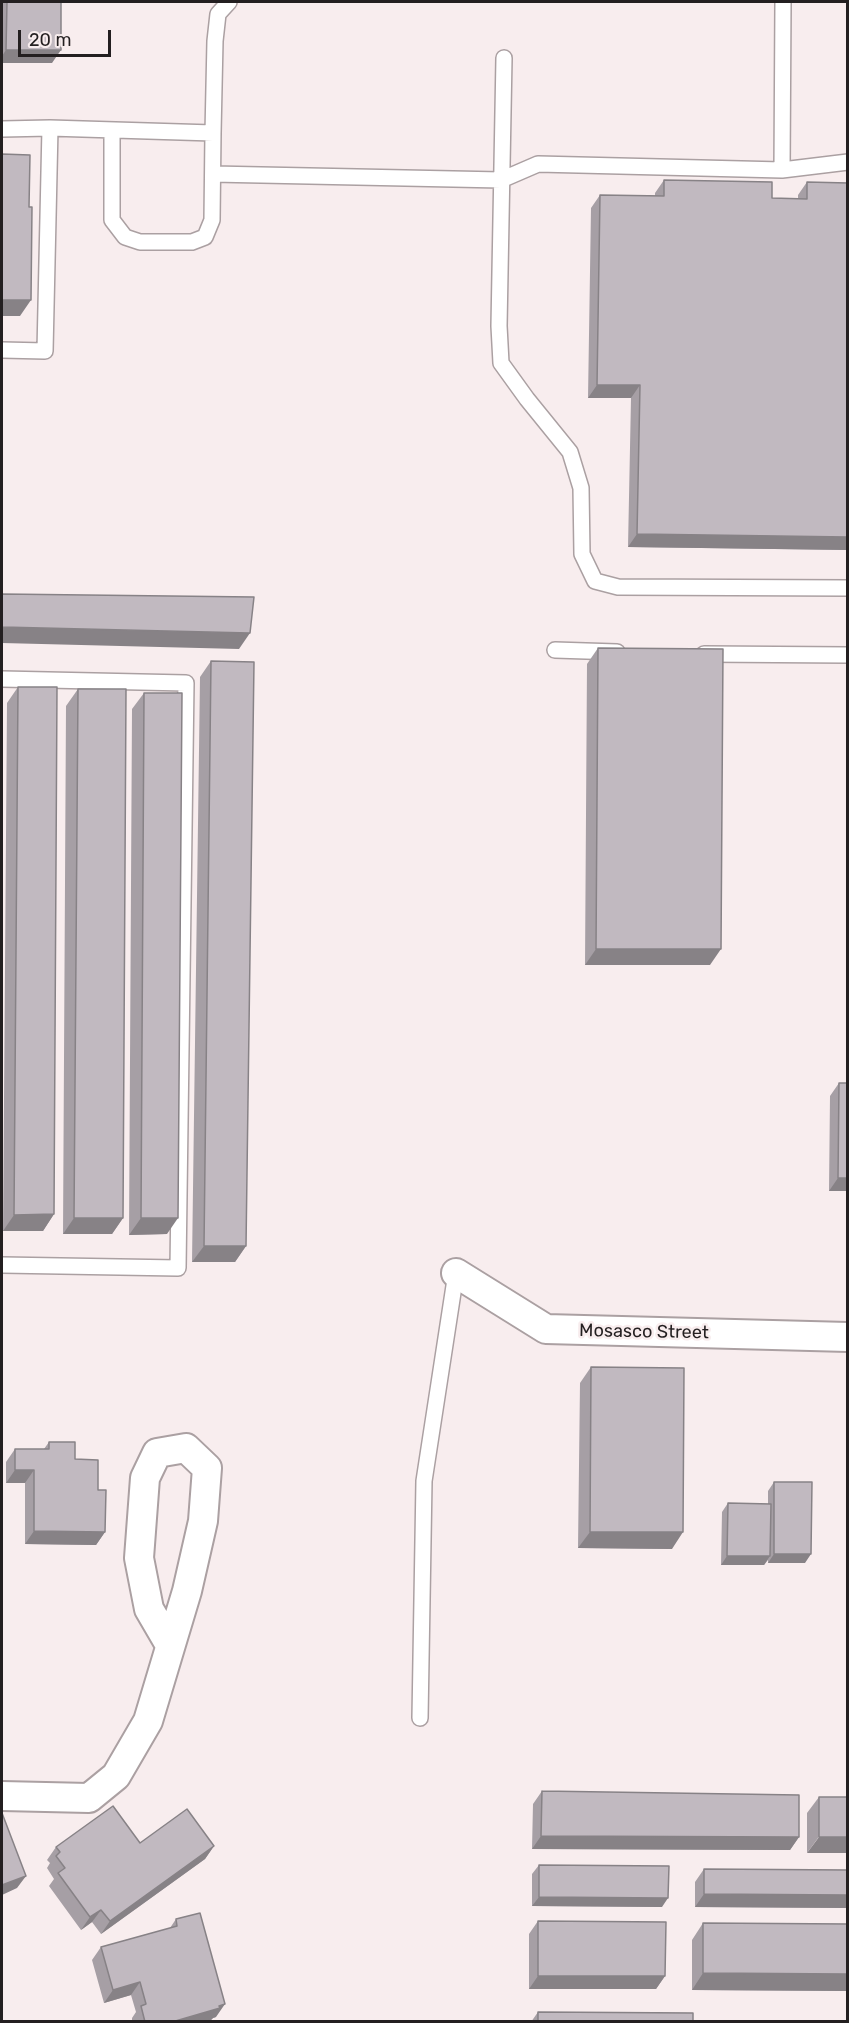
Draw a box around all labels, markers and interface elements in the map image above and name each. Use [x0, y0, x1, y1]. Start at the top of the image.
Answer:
scale bar [21, 18, 114, 56]
text: 20 m [29, 29, 71, 51]
street label: Mosasco Street [579, 1320, 709, 1344]

